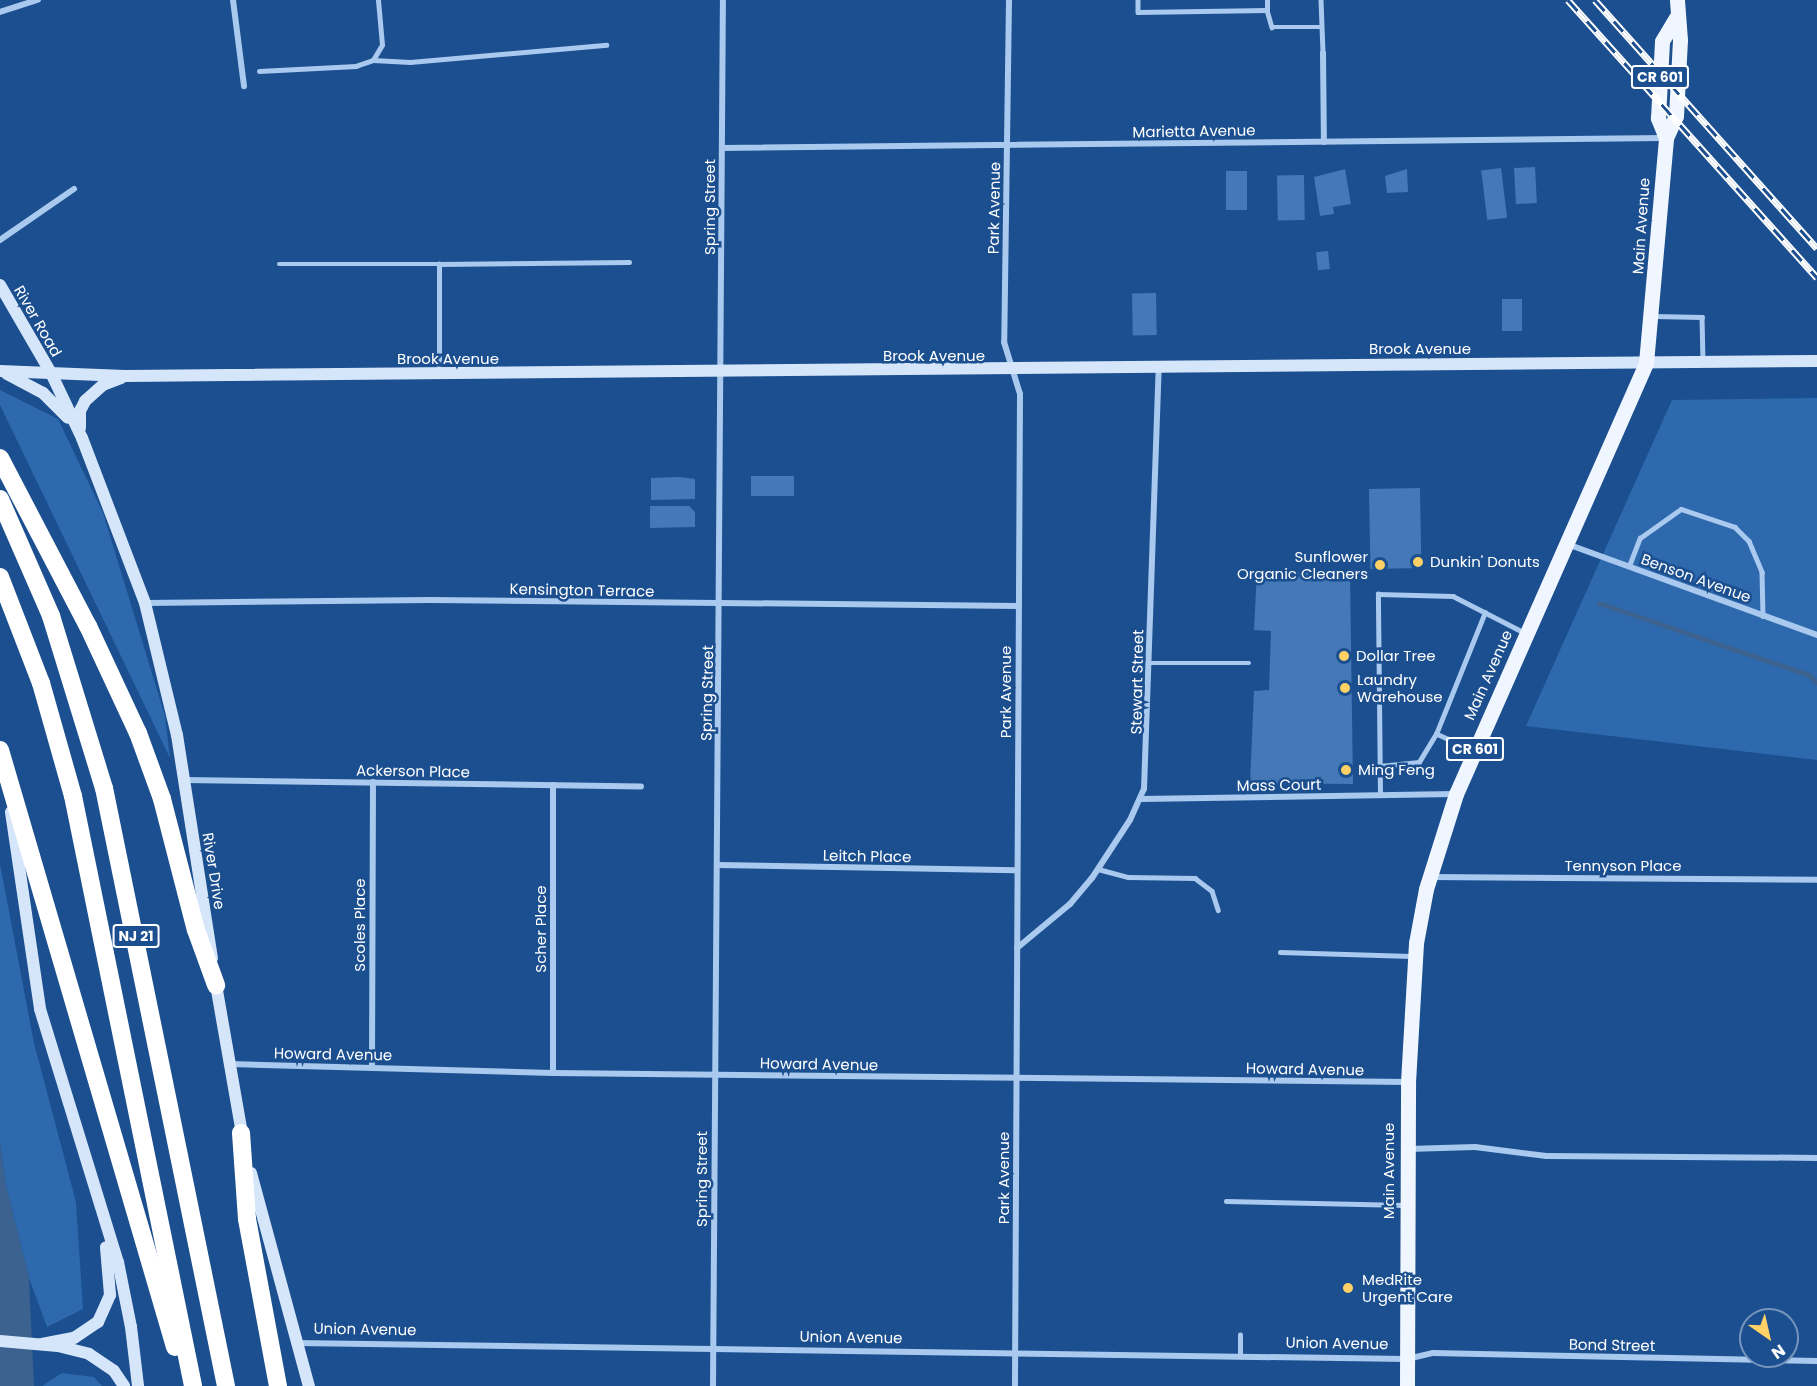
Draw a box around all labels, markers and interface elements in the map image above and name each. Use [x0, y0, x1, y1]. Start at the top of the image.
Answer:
road number: CR 601 [1630, 66, 1690, 88]
street label: Marietta Avenue [1132, 121, 1256, 141]
street label: Spring Street [701, 159, 719, 255]
street label: Park Avenue [984, 162, 1004, 254]
street label: Main Avenue [1629, 177, 1653, 275]
street label: River Road [10, 282, 66, 360]
street label: Brook Avenue [1369, 340, 1471, 358]
street label: Brook Avenue [883, 347, 985, 365]
street label: Brook Avenue [397, 350, 499, 368]
place label: Sunflower Organic Cleaners [1237, 547, 1368, 582]
street label: Benson Avenue [1639, 550, 1753, 606]
place label: Dunkin' Donuts [1430, 553, 1540, 571]
marker: Dunkin' Donuts [1411, 555, 1425, 569]
marker: Sunflower Organic Cleaners [1373, 558, 1387, 572]
street label: Kensington Terrace [509, 580, 655, 600]
street label: Main Avenue [1460, 627, 1516, 723]
street label: Stewart Street [1127, 629, 1147, 735]
street label: Spring Street [697, 645, 717, 741]
street label: Park Avenue [997, 646, 1015, 738]
place label: Dollar Tree [1356, 647, 1436, 665]
marker: Dollar Tree [1337, 649, 1351, 663]
place label: Laundry Warehouse [1357, 670, 1443, 705]
marker: Laundry Warehouse [1338, 681, 1352, 695]
road number: CR 601 [1445, 738, 1505, 760]
street label: Ackerson Place [356, 761, 470, 781]
place label: Ming Feng [1358, 761, 1435, 779]
marker: Ming Feng [1339, 763, 1353, 777]
street label: Mass Court [1237, 775, 1321, 795]
street label: River Drive [199, 831, 229, 911]
street label: Leitch Place [823, 846, 911, 866]
street label: Tennyson Place [1564, 857, 1682, 875]
street label: Scoles Place [351, 878, 369, 972]
street label: Scher Place [532, 885, 550, 973]
road number: NJ 21 [112, 925, 160, 947]
street label: Howard Avenue [274, 1044, 392, 1064]
street label: Howard Avenue [760, 1054, 878, 1074]
street label: Howard Avenue [1246, 1059, 1364, 1079]
street label: Main Avenue [1380, 1123, 1398, 1219]
street label: Spring Street [693, 1131, 711, 1227]
street label: Park Avenue [995, 1132, 1013, 1224]
place label: MedRite Urgent Care [1362, 1270, 1453, 1305]
marker: MedRite Urgent Care [1339, 1279, 1357, 1297]
north arrow [1739, 1308, 1799, 1368]
street label: Union Avenue [313, 1319, 417, 1339]
street label: Union Avenue [799, 1327, 903, 1347]
street label: Union Avenue [1285, 1333, 1389, 1353]
street label: Bond Street [1569, 1335, 1655, 1355]
text: N [1767, 1339, 1790, 1365]

